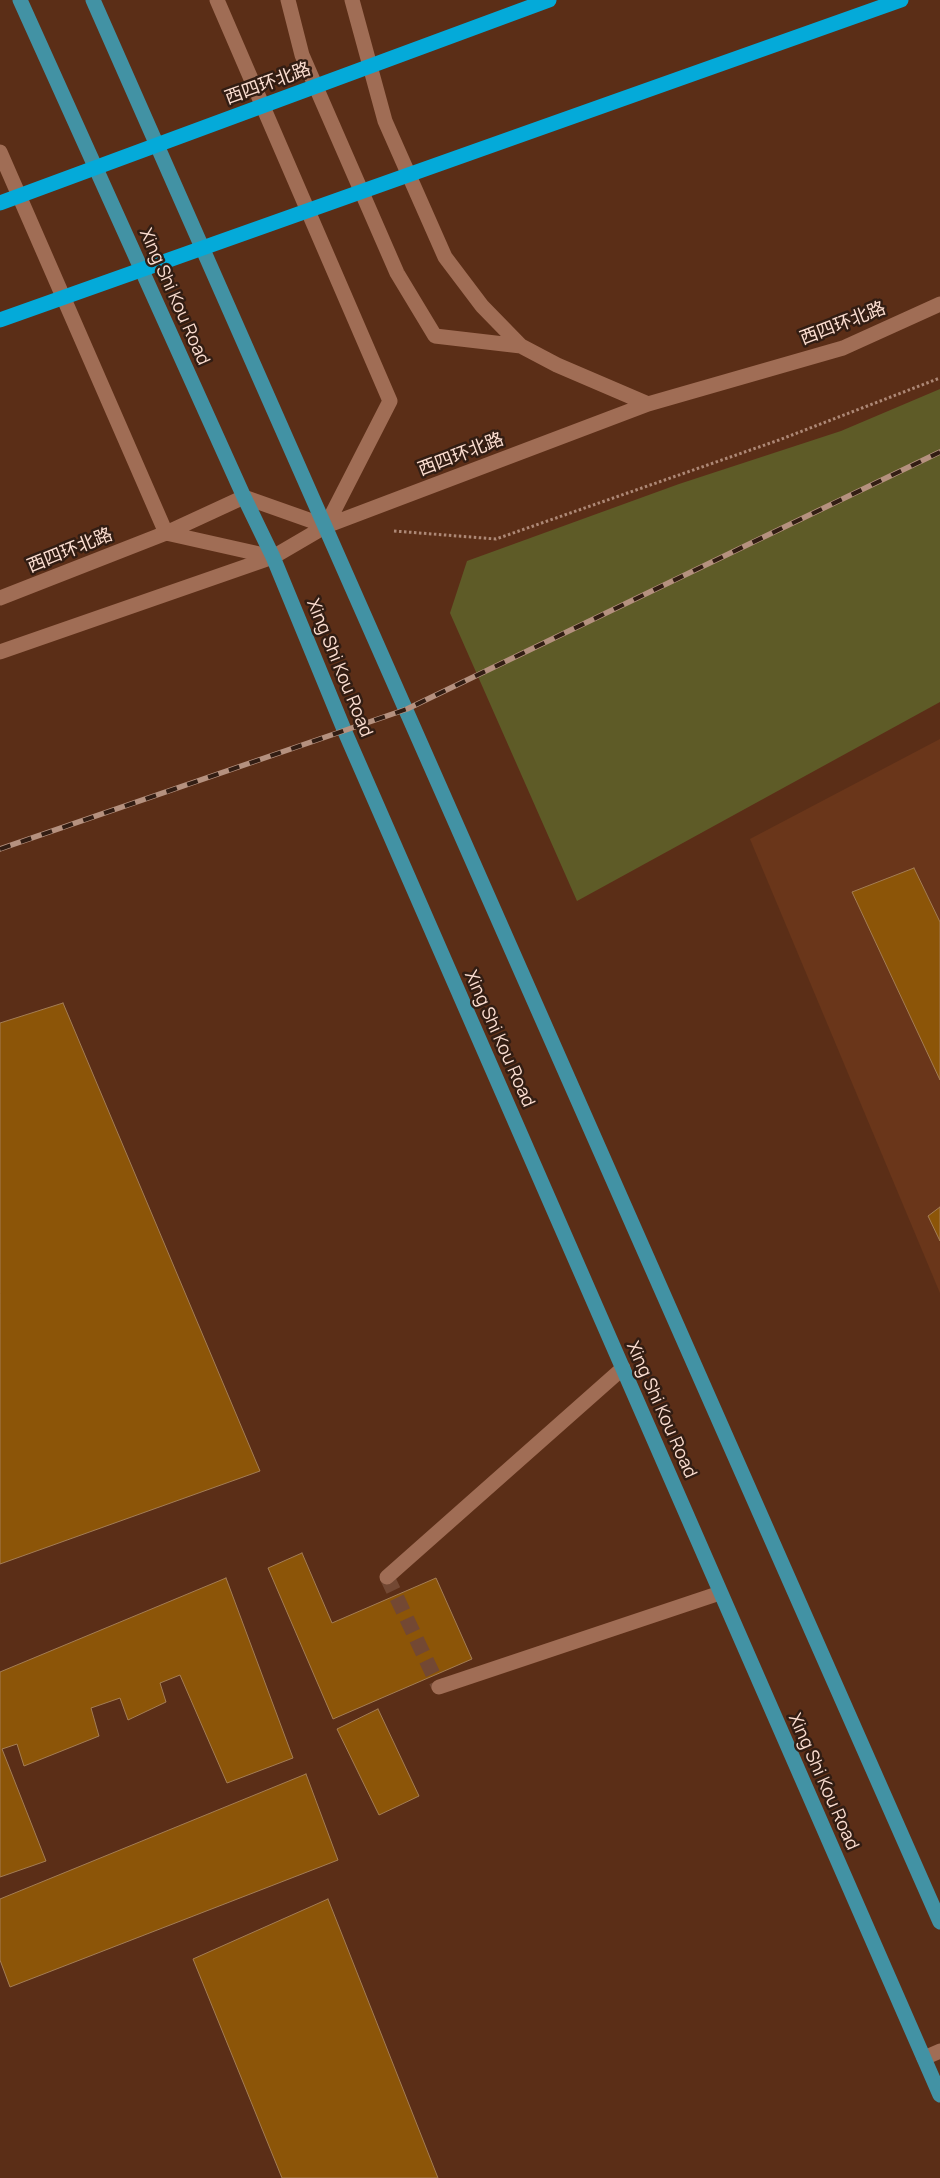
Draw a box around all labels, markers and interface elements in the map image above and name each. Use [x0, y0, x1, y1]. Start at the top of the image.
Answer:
street label: 西四环北路 [222, 58, 314, 110]
street label: Xing Shi Kou Road [134, 225, 214, 369]
street label: 西四环北路 [797, 298, 889, 350]
street label: 西四环北路 [415, 429, 507, 481]
street label: 西四环北路 [24, 524, 116, 578]
street label: Xing Shi Kou Road [301, 596, 377, 740]
street label: Xing Shi Kou Road [459, 967, 539, 1111]
street label: Xing Shi Kou Road [621, 1338, 701, 1482]
street label: Xing Shi Kou Road [783, 1710, 863, 1854]

